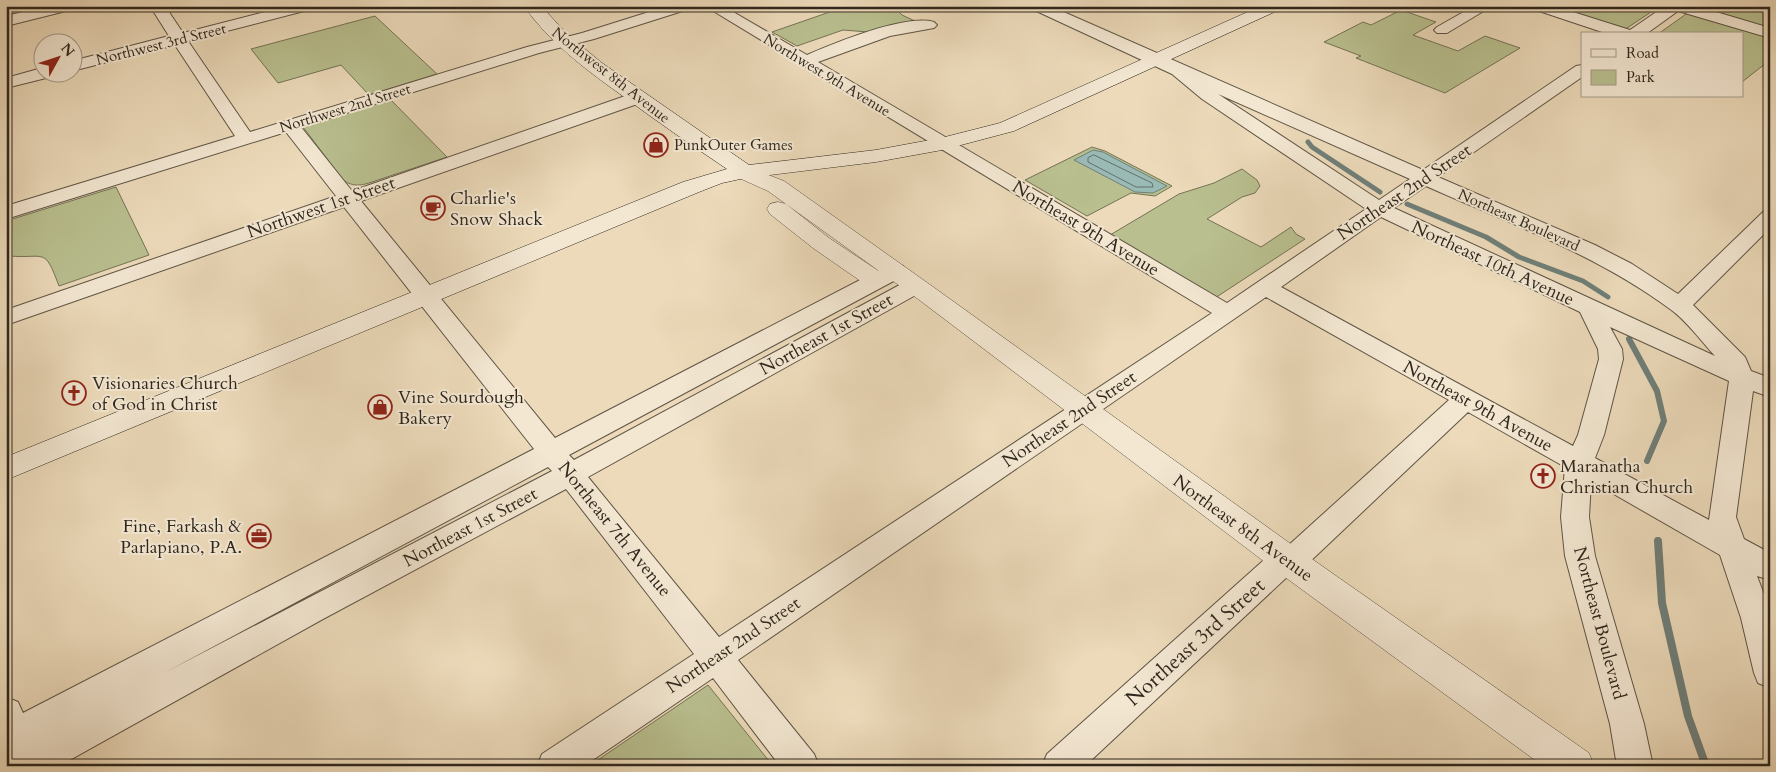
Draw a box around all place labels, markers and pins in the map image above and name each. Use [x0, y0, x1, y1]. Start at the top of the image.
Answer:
shop icon: PunkOuter Games [643, 132, 669, 158]
place label: PunkOuter Games [674, 135, 793, 155]
place label: Charlie's Snow Shack [450, 186, 543, 232]
cafe icon: Charlie's Snow Shack [420, 195, 446, 221]
place label: Visionaries Church of God in Christ [92, 371, 238, 417]
church icon: Visionaries Church of God in Christ [61, 380, 87, 406]
place label: Vine Sourdough Bakery [398, 385, 524, 431]
shop icon: Vine Sourdough Bakery [367, 394, 393, 420]
place label: Maranatha Christian Church [1560, 454, 1693, 500]
church icon: Maranatha Christian Church [1530, 463, 1556, 489]
place label: Fine, Farkash & Parlapiano, P.A. [120, 514, 243, 560]
office icon: Fine, Farkash & Parlapiano, P.A. [246, 523, 272, 549]

